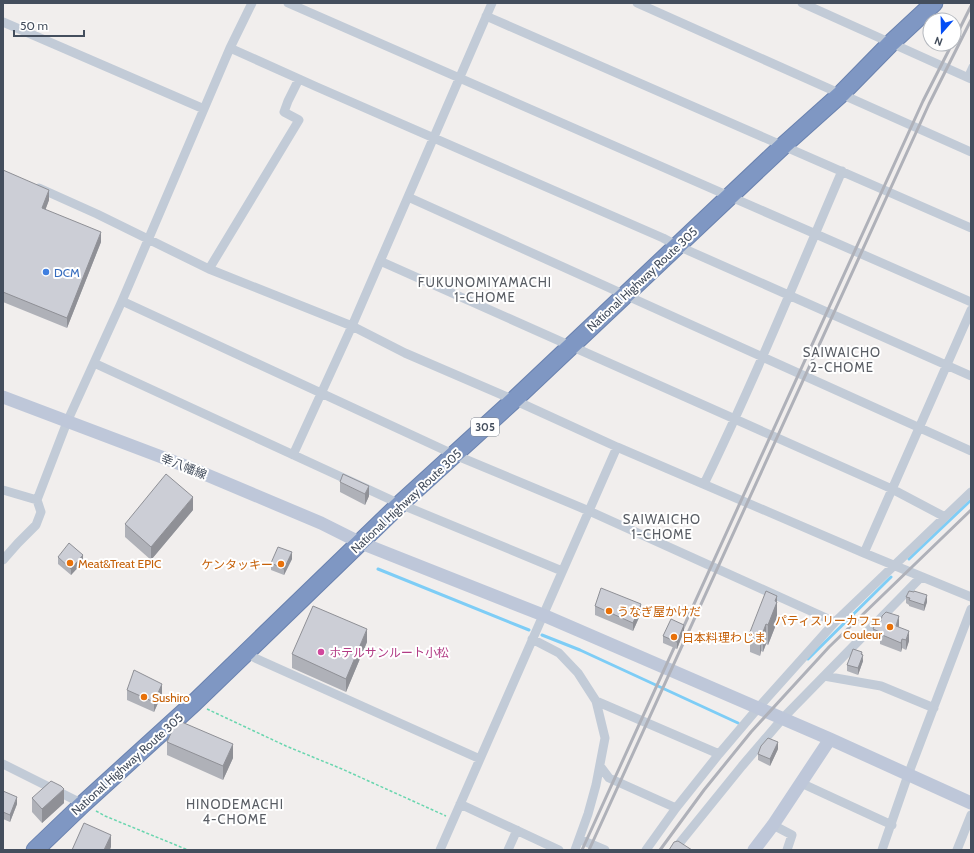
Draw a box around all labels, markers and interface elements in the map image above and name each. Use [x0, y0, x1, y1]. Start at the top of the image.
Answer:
scale bar [14, 12, 84, 38]
north arrow [922, 12, 962, 52]
text: 50 m [20, 18, 48, 33]
text: N [933, 33, 945, 49]
street label: National Highway Route 305 [584, 224, 700, 334]
place label: DCM [54, 265, 80, 280]
marker: DCM [41, 267, 51, 277]
district label: FUKUNOMIYAMACHI 1-CHOME [418, 274, 552, 305]
district label: SAIWAICHO 2-CHOME [803, 344, 881, 375]
road number: 305 [471, 418, 499, 436]
street label: National Highway Route 305 [348, 446, 464, 556]
street label: 幸八幡線 [159, 450, 209, 482]
district label: SAIWAICHO 1-CHOME [623, 511, 701, 542]
place label: Meat&Treat EPIC [78, 556, 161, 571]
place label: ケンタッキー [201, 557, 273, 572]
marker: Meat&Treat EPIC [65, 558, 75, 568]
marker: ケンタッキー [276, 559, 286, 569]
place label: うなぎ屋かけだ [617, 604, 701, 619]
marker: うなぎ屋かけだ [604, 606, 614, 616]
place label: パティスリーカフェ Couleur [775, 613, 882, 642]
marker: パティスリーカフェ Couleur [885, 622, 895, 632]
place label: 日本料理わじま [682, 630, 766, 645]
marker: 日本料理わじま [669, 632, 679, 642]
place label: ホテルサンルート小松 [329, 645, 449, 660]
marker: ホテルサンルート小松 [316, 647, 326, 657]
place label: Sushiro [152, 690, 190, 705]
marker: Sushiro [139, 692, 149, 702]
street label: National Highway Route 305 [68, 710, 186, 818]
district label: HINODEMACHI 4-CHOME [186, 796, 284, 827]

